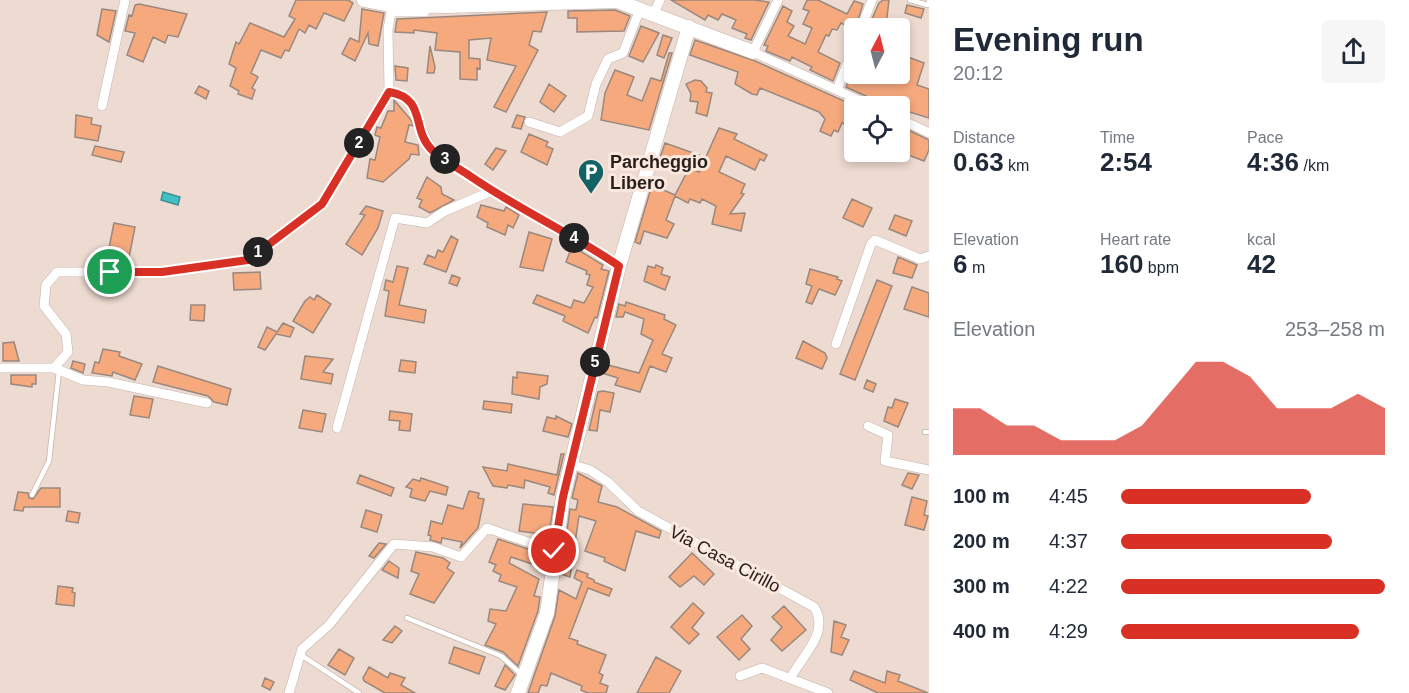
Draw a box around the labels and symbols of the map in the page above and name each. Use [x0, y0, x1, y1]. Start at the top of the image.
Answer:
north arrow [844, 18, 910, 84]
pin: 2 [344, 128, 374, 158]
pin: 3 [430, 144, 460, 174]
place label: Parcheggio Libero [610, 152, 708, 193]
parking icon: Parcheggio Libero [576, 157, 606, 195]
pin: 4 [559, 223, 589, 253]
pin: 1 [243, 237, 273, 267]
pin [84, 246, 135, 297]
pin: 5 [580, 347, 610, 377]
street label: Via Casa Cirillo [666, 521, 784, 597]
pin [528, 525, 579, 576]

